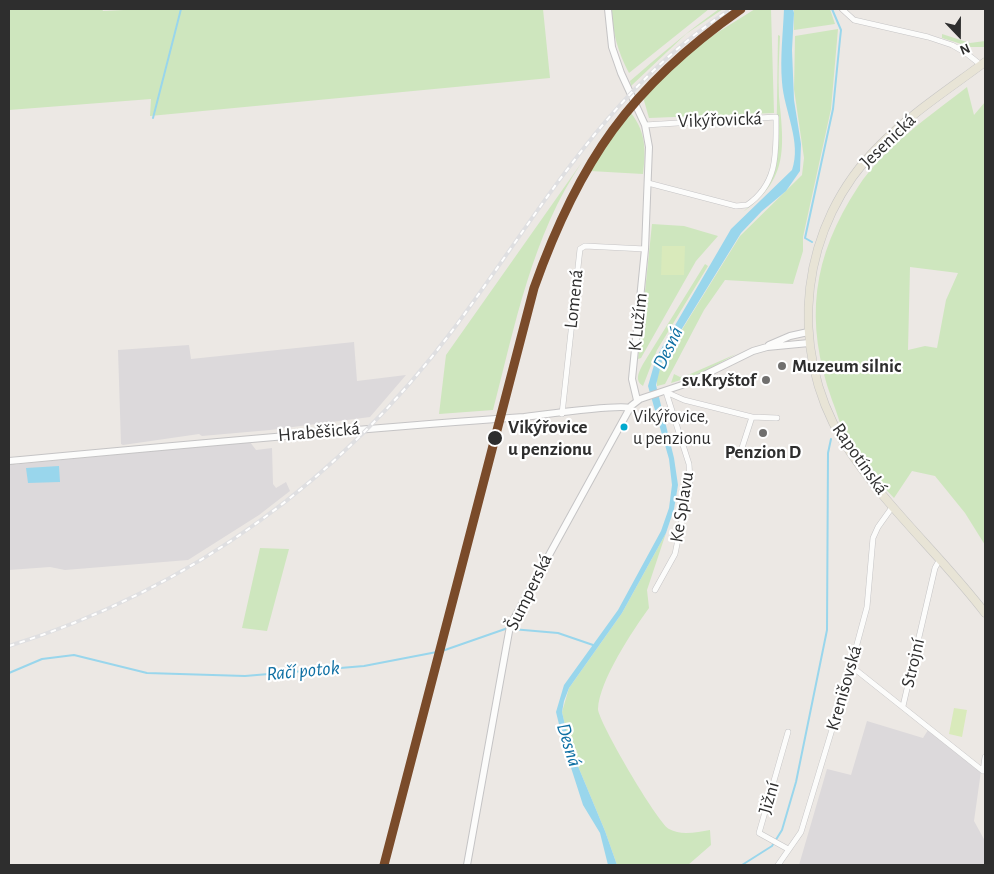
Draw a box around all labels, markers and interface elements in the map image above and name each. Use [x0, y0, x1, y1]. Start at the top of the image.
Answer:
north arrow [934, 10, 984, 60]
text: N [957, 41, 972, 57]
street label: Vikýřovická [677, 107, 763, 133]
street label: Jesenická [855, 109, 921, 173]
street label: Lomená [560, 268, 588, 330]
street label: K Lužím [624, 292, 652, 352]
water label: Desná [647, 323, 689, 373]
place label: Muzeum silnic [792, 355, 901, 377]
marker: Muzeum silnic [776, 360, 788, 372]
place label: sv.Kryštof [682, 369, 756, 391]
marker: sv.Kryštof [760, 374, 772, 386]
place label: Vikýřovice, u penzionu [633, 406, 711, 448]
place label: Vikýřovice u penzionu [508, 416, 592, 460]
street label: Hraběšická [277, 417, 361, 447]
street label: Rapotínská [827, 419, 893, 499]
marker: Vikýřovice, u penzionu [619, 422, 629, 432]
marker: Penzion D [757, 427, 769, 439]
marker: Vikýřovice u penzionu [486, 429, 504, 447]
place label: Penzion D [725, 441, 801, 463]
street label: Ke Splavu [665, 470, 699, 544]
street label: Šumperská [501, 550, 557, 634]
street label: Strojní [896, 636, 930, 690]
street label: Krenišovská [821, 643, 867, 733]
water label: Račí potok [265, 656, 341, 686]
water label: Desná [551, 720, 587, 770]
street label: Jižní [754, 779, 784, 817]

